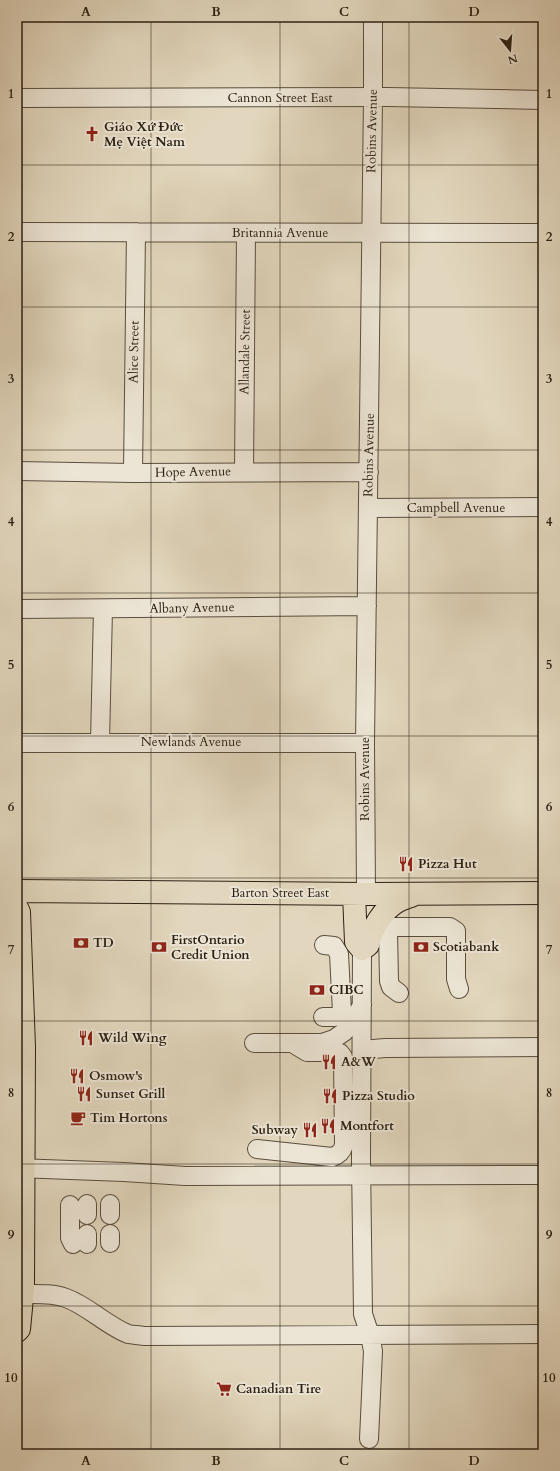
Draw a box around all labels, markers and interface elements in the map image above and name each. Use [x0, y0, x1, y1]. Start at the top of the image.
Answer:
text: A [81, 3, 91, 21]
text: B [211, 3, 221, 21]
text: C [339, 3, 349, 21]
text: D [468, 3, 480, 21]
north arrow [490, 30, 530, 70]
text: N [506, 51, 520, 68]
text: 1 [8, 85, 14, 103]
text: 1 [546, 85, 552, 103]
street label: Cannon Street East [227, 89, 333, 107]
street label: Robins Avenue [362, 89, 382, 173]
place label: Giáo Xứ Đức Mẹ Việt Nam [104, 118, 185, 151]
church icon: Giáo Xứ Đức Mẹ Việt Nam [83, 125, 101, 143]
street label: Britannia Avenue [232, 224, 328, 242]
text: 2 [8, 228, 15, 246]
text: 2 [546, 228, 553, 246]
street label: Allandale Street [235, 309, 255, 395]
street label: Alice Street [124, 320, 144, 384]
text: 3 [8, 370, 15, 388]
text: 3 [546, 370, 553, 388]
street label: Robins Avenue [359, 413, 379, 497]
street label: Hope Avenue [155, 462, 231, 482]
street label: Campbell Avenue [407, 499, 505, 517]
text: 4 [8, 513, 15, 531]
text: 4 [546, 513, 553, 531]
street label: Albany Avenue [149, 598, 235, 618]
text: 5 [8, 656, 14, 674]
text: 5 [546, 656, 552, 674]
street label: Newlands Avenue [141, 733, 241, 751]
street label: Robins Avenue [356, 737, 374, 821]
text: 6 [8, 798, 15, 816]
text: 6 [546, 798, 553, 816]
restaurant icon: Pizza Hut [397, 855, 415, 873]
place label: Pizza Hut [418, 855, 477, 873]
street label: Barton Street East [231, 884, 329, 902]
place label: FirstOntario Credit Union [171, 931, 250, 964]
bank icon: TD [72, 934, 90, 952]
place label: TD [93, 934, 114, 952]
bank icon: FirstOntario Credit Union [150, 938, 168, 956]
bank icon: Scotiabank [412, 938, 430, 956]
place label: Scotiabank [433, 938, 500, 956]
text: 7 [8, 941, 15, 959]
text: 7 [546, 941, 553, 959]
bank icon: CIBC [308, 981, 326, 999]
place label: CIBC [329, 981, 364, 999]
restaurant icon: Wild Wing [77, 1029, 95, 1047]
place label: Wild Wing [97, 1029, 167, 1047]
restaurant icon: A&W [320, 1053, 338, 1071]
place label: A&W [341, 1053, 376, 1071]
restaurant icon: Osmow's [68, 1067, 86, 1085]
place label: Osmow's [89, 1067, 143, 1085]
text: 8 [8, 1084, 14, 1102]
text: 8 [546, 1084, 552, 1102]
restaurant icon: Sunset Grill [75, 1085, 93, 1103]
place label: Sunset Grill [96, 1085, 165, 1103]
restaurant icon: Pizza Studio [321, 1087, 339, 1105]
place label: Pizza Studio [342, 1087, 415, 1105]
cafe icon: Tim Hortons [69, 1109, 87, 1127]
place label: Tim Hortons [90, 1109, 168, 1127]
restaurant icon: Montfort [319, 1117, 337, 1135]
place label: Montfort [340, 1117, 394, 1135]
place label: Subway [252, 1121, 299, 1139]
restaurant icon: Subway [301, 1121, 319, 1139]
text: 9 [8, 1226, 15, 1244]
text: 9 [546, 1226, 553, 1244]
text: 10 [4, 1369, 18, 1387]
text: 10 [542, 1369, 556, 1387]
supermarket icon: Canadian Tire [215, 1380, 233, 1398]
place label: Canadian Tire [236, 1380, 321, 1398]
text: A [81, 1452, 91, 1470]
text: B [211, 1452, 221, 1470]
text: C [339, 1452, 349, 1470]
text: D [468, 1452, 480, 1470]

